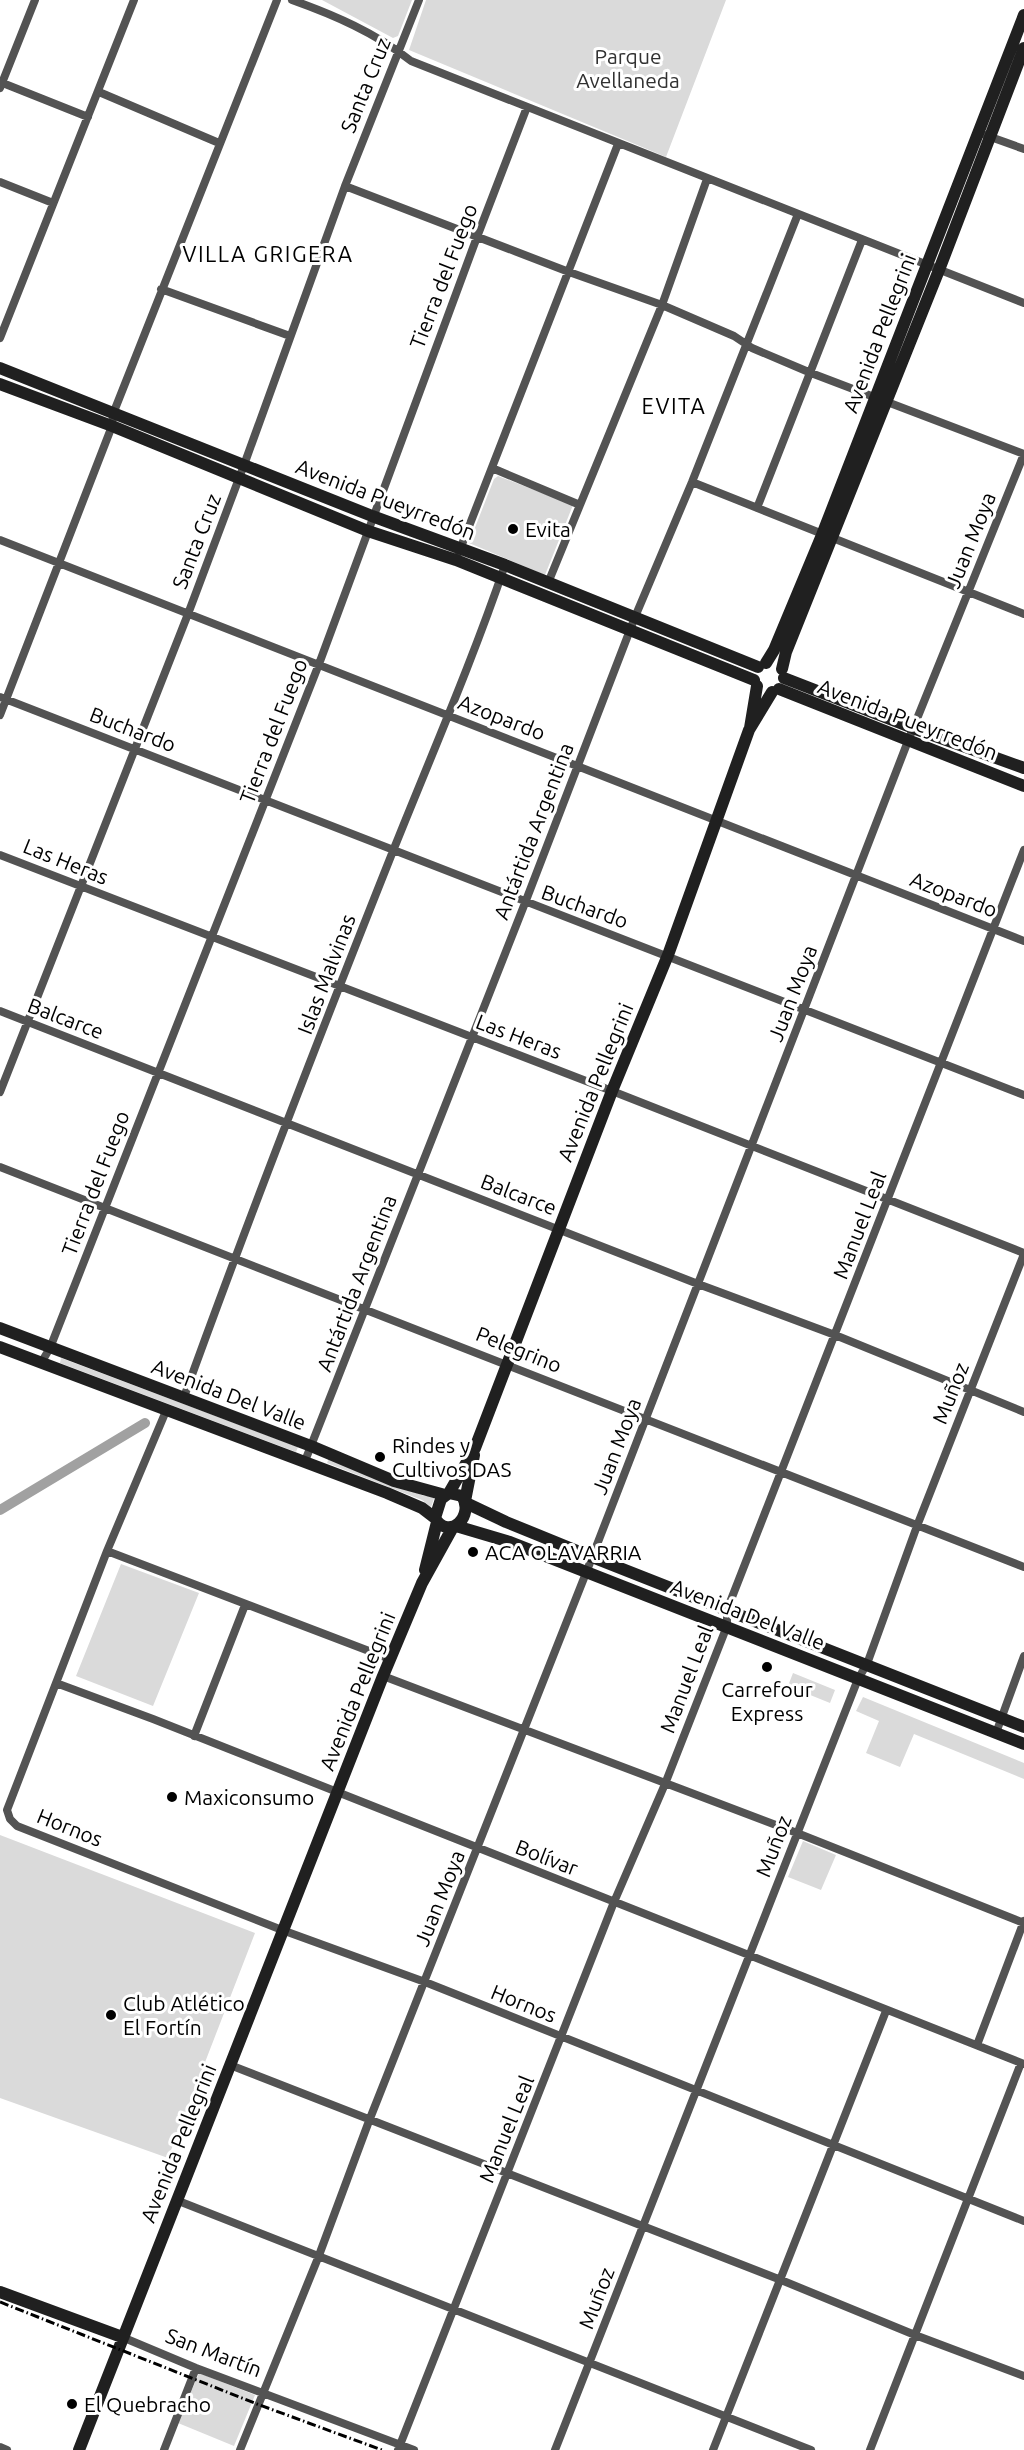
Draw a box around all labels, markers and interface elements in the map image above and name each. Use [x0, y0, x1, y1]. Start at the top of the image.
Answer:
street label: Santa Cruz [335, 34, 395, 136]
park label: Parque Avellaneda [576, 44, 680, 92]
street label: Tierra del Fuego [404, 200, 482, 352]
district label: VILLA GRIGERA [183, 241, 353, 266]
street label: Avenida Pellegrini [838, 250, 920, 416]
district label: EVITA [642, 393, 706, 418]
street label: Avenida Pueyrredón [293, 454, 479, 544]
street label: Juan Moya [940, 489, 1000, 591]
street label: Santa Cruz [167, 490, 225, 592]
place label: Evita [525, 517, 571, 541]
marker: Evita [506, 522, 520, 536]
street label: Tierra del Fuego [234, 655, 312, 807]
street label: Avenida Pueyrredón [815, 674, 1001, 764]
street label: Azopardo [455, 689, 549, 745]
street label: Buchardo [87, 702, 179, 756]
street label: Antártida Argentina [488, 739, 578, 923]
street label: Las Heras [20, 833, 112, 889]
street label: Azopardo [907, 866, 1001, 922]
street label: Buchardo [538, 879, 632, 933]
street label: Islas Malvinas [292, 911, 360, 1037]
street label: Juan Moya [763, 941, 821, 1045]
street label: Balcarce [25, 993, 107, 1043]
street label: Avenida Pellegrini [552, 999, 638, 1165]
street label: Las Heras [473, 1009, 565, 1063]
street label: Tierra del Fuego [56, 1107, 134, 1259]
street label: Manuel Leal [827, 1168, 891, 1282]
street label: Balcarce [478, 1169, 560, 1219]
street label: Antártida Argentina [311, 1191, 401, 1375]
street label: Pelegrino [473, 1321, 565, 1377]
street label: Avenida Del Valle [148, 1354, 310, 1434]
street label: Muñoz [927, 1359, 973, 1427]
street label: Juan Moya [587, 1394, 645, 1498]
place label: Rindes y Cultivos DAS [392, 1433, 512, 1481]
marker: Rindes y Cultivos DAS [373, 1450, 387, 1464]
place label: ACA OLAVARRIA [485, 1540, 642, 1564]
marker: ACA OLAVARRIA [466, 1545, 480, 1559]
street label: Avenida Del Valle [667, 1574, 829, 1654]
street label: Avenida Pellegrini [314, 1608, 400, 1774]
street label: Manuel Leal [654, 1622, 718, 1736]
marker: Carrefour Express [760, 1660, 774, 1674]
place label: Carrefour Express [721, 1677, 813, 1725]
place label: Maxiconsumo [184, 1785, 314, 1809]
marker: Maxiconsumo [165, 1790, 179, 1804]
street label: Hornos [34, 1803, 106, 1851]
street label: Muñoz [750, 1812, 796, 1880]
street label: Bolívar [512, 1834, 582, 1880]
street label: Juan Moya [409, 1847, 469, 1949]
street label: Hornos [488, 1979, 560, 2027]
place label: Club Atlético El Fortín [123, 1991, 245, 2039]
marker: Club Atlético El Fortín [104, 2008, 118, 2022]
street label: Avenida Pellegrini [135, 2060, 221, 2226]
street label: Manuel Leal [474, 2072, 538, 2186]
street label: Muñoz [573, 2264, 619, 2332]
street label: San Martín [163, 2323, 265, 2381]
place label: El Quebracho [84, 2392, 211, 2416]
marker: El Quebracho [65, 2397, 79, 2411]

